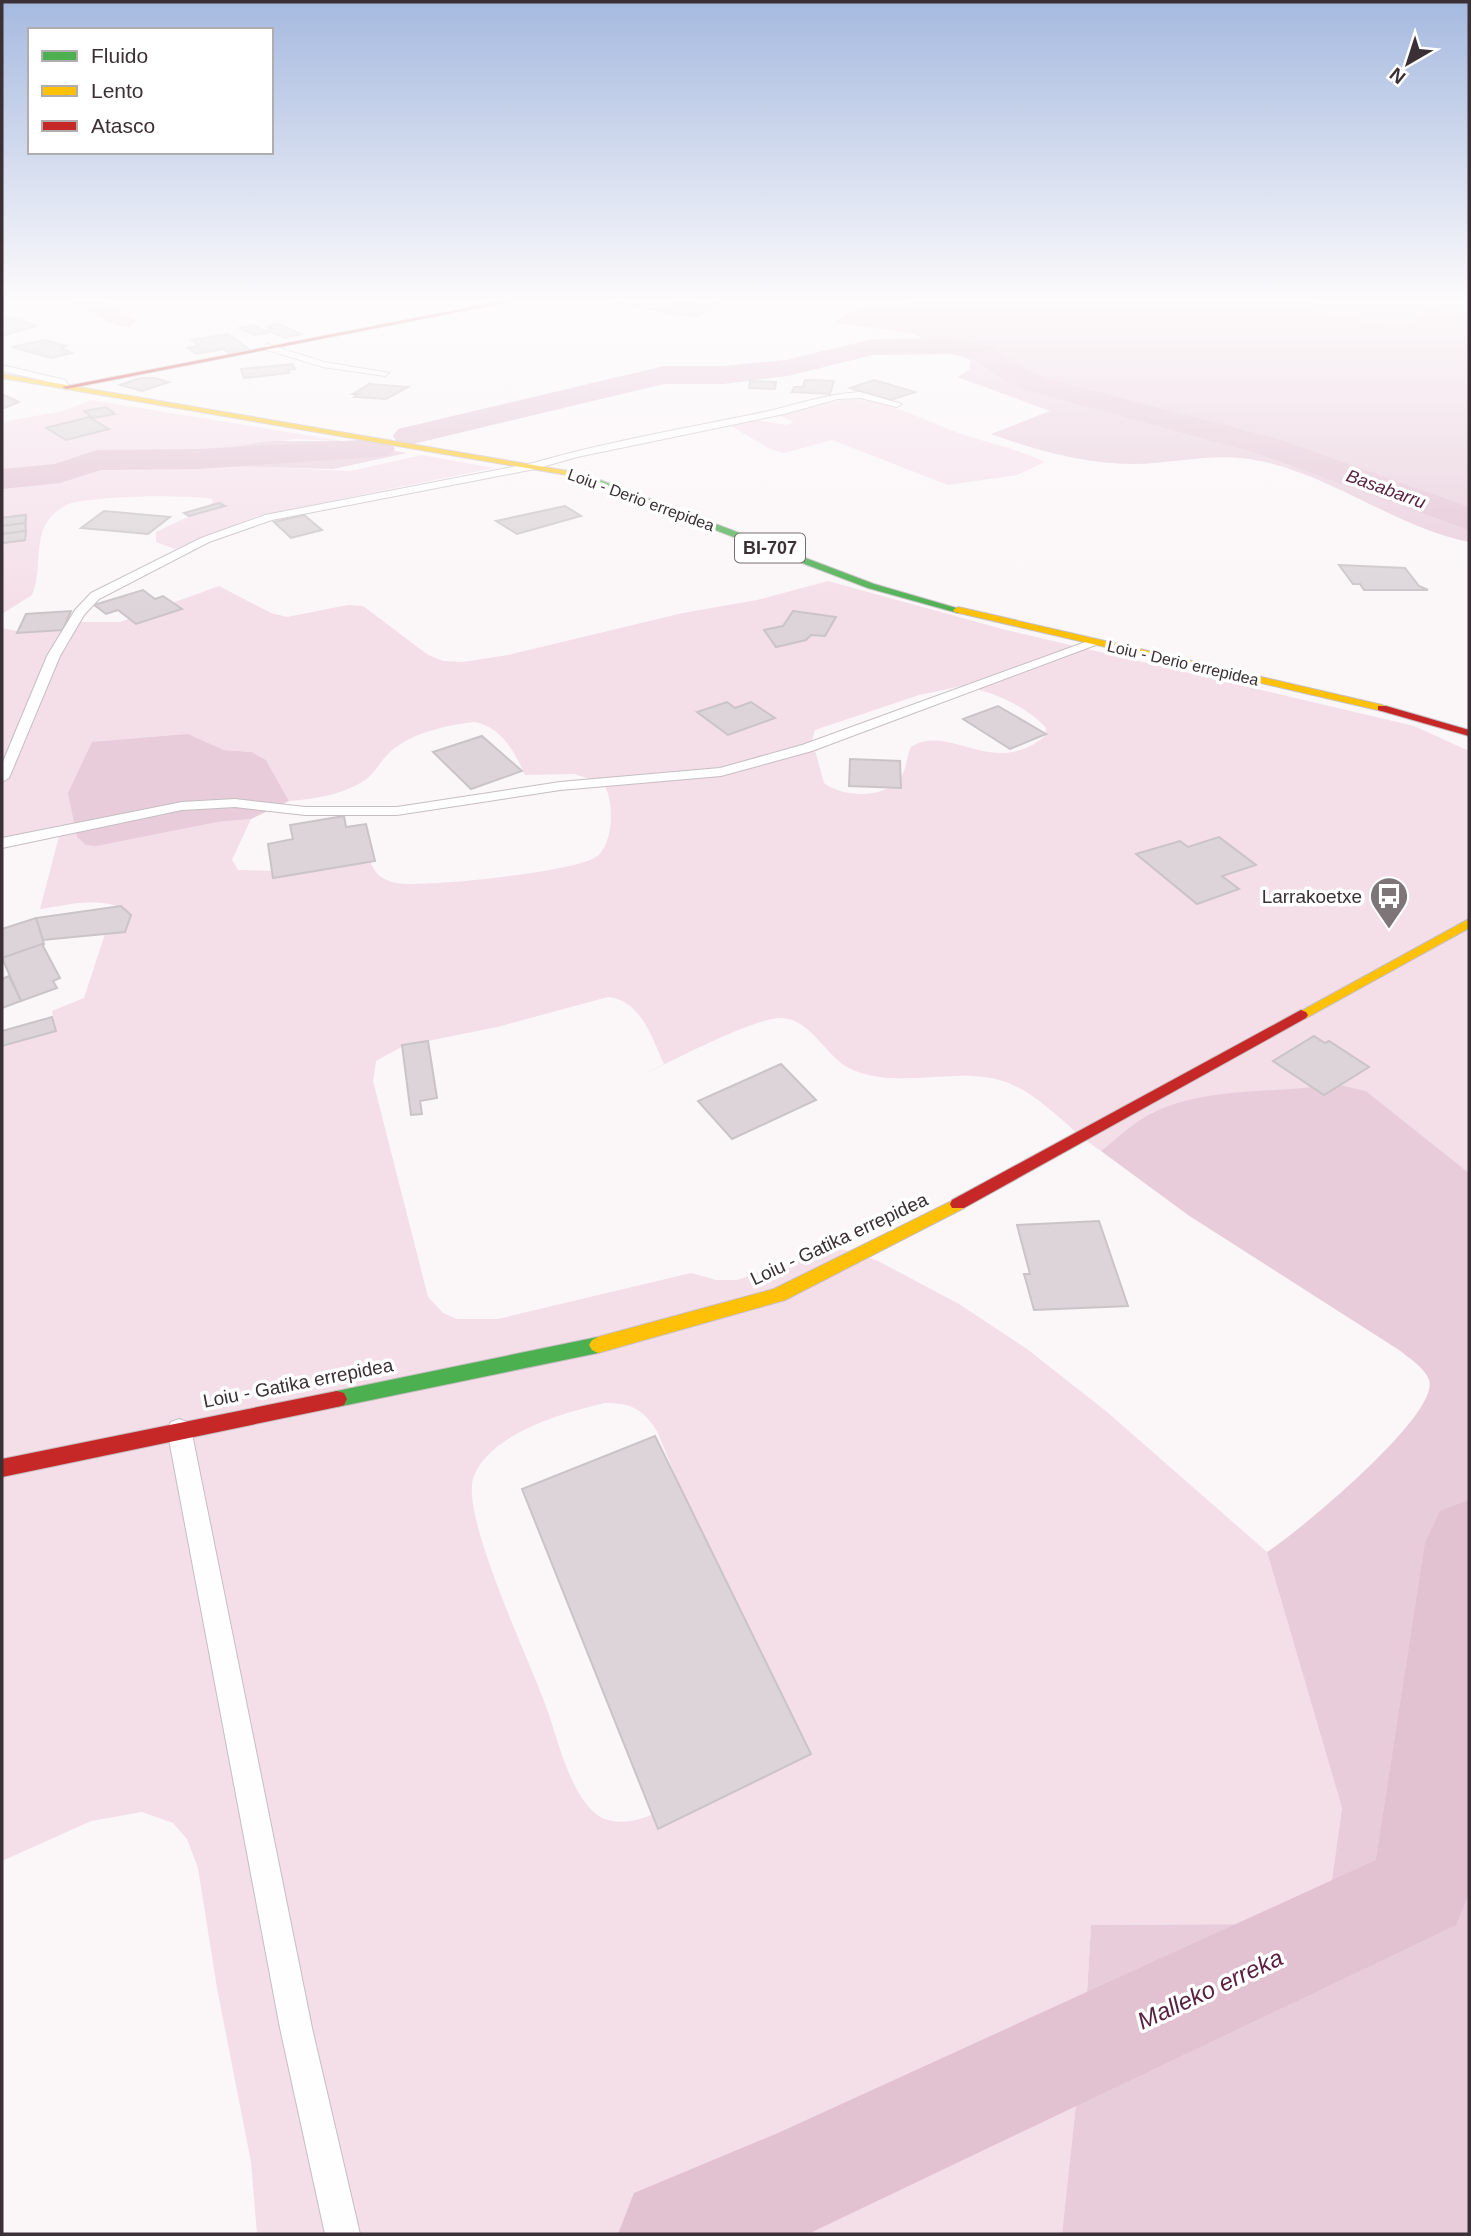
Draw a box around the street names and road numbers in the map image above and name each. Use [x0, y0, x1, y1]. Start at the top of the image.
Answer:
street label: Loiu - Derio errepidea [565, 466, 717, 534]
road number: BI-707 [735, 534, 805, 562]
street label: Loiu - Derio errepidea [1106, 637, 1260, 689]
street label: Loiu - Gatika errepidea [747, 1188, 931, 1289]
street label: Loiu - Gatika errepidea [201, 1354, 395, 1412]

